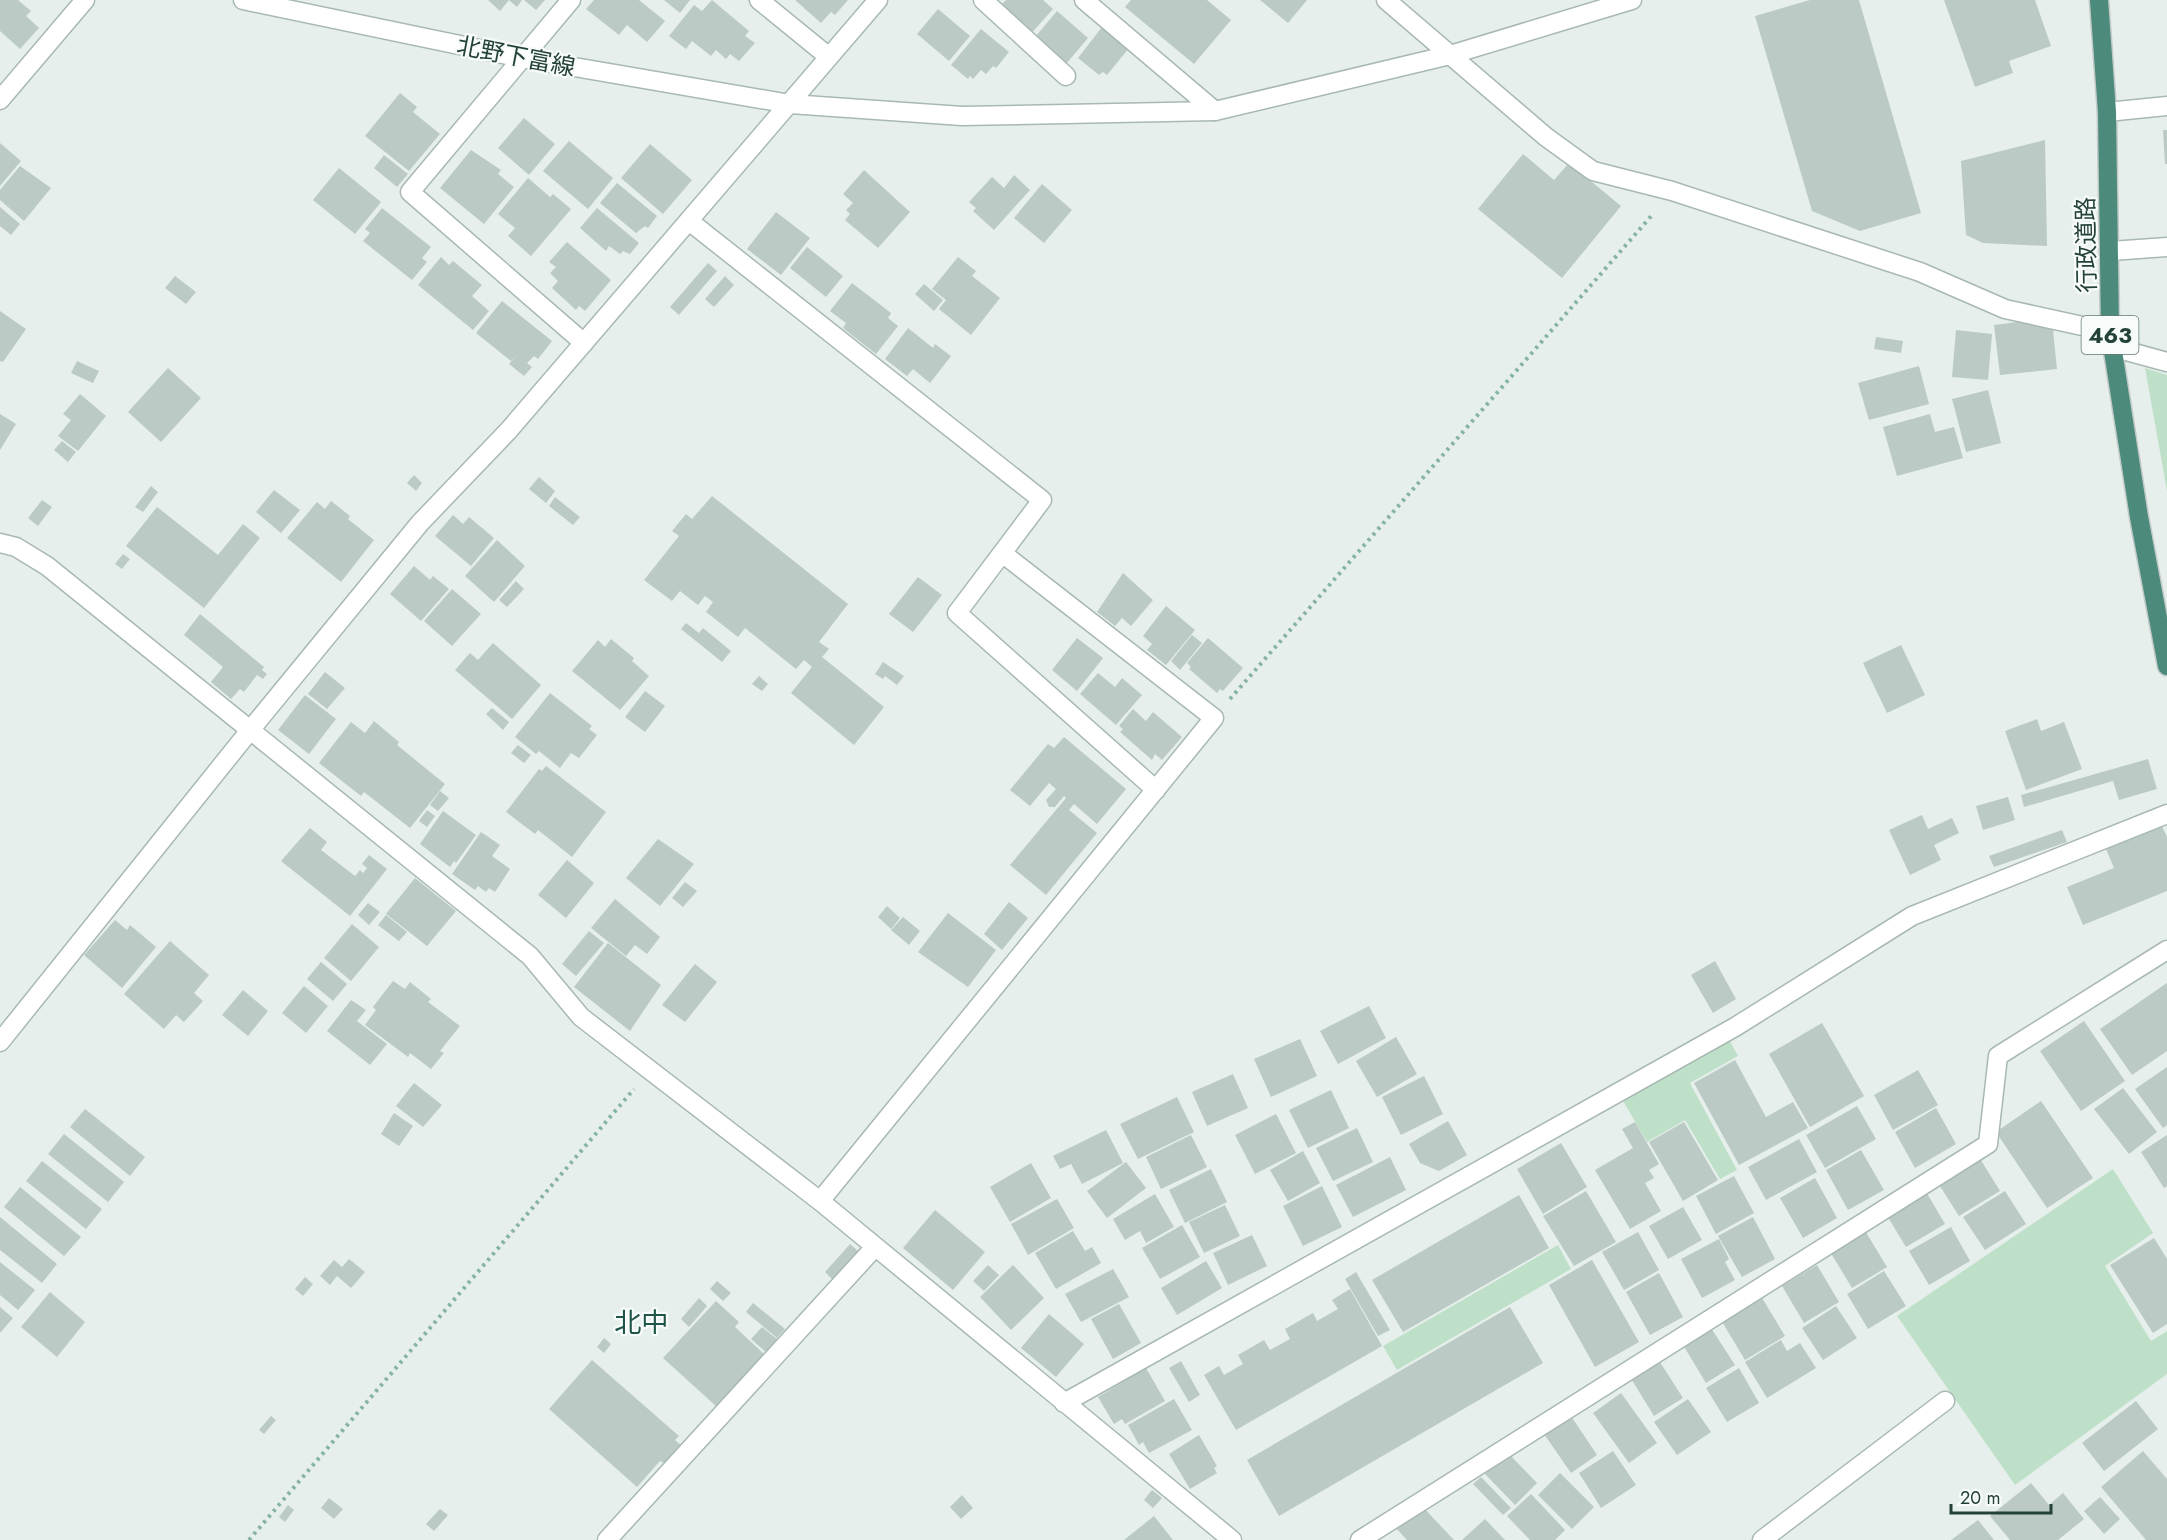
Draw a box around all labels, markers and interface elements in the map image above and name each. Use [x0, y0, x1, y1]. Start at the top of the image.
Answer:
street label: 北野下富線 [454, 27, 578, 85]
street label: 行政道路 [2068, 197, 2104, 293]
road number: 463 [2082, 316, 2138, 354]
district label: 北中 [614, 1303, 668, 1342]
scale bar [1951, 1477, 2052, 1515]
text: 20 m [1960, 1485, 2000, 1511]

